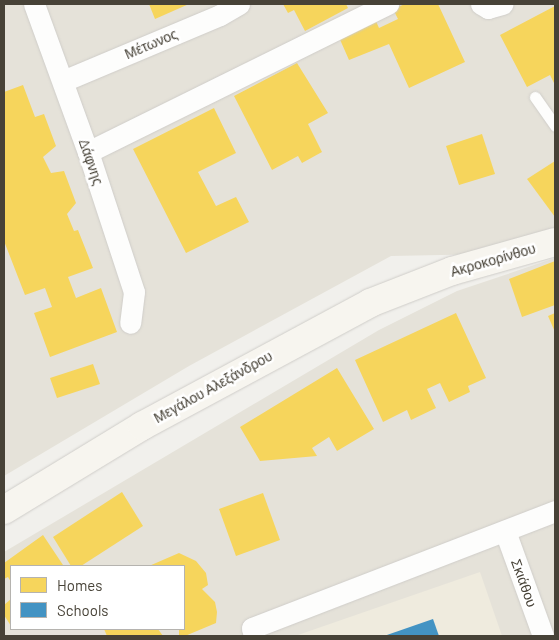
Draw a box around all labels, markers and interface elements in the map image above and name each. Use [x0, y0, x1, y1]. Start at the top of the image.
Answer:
street label: Μέτωνος [122, 25, 180, 63]
street label: Δάφνης [75, 137, 107, 187]
street label: Ακροκορίνθου [448, 240, 538, 280]
street label: Μεγάλου Αλεξάνδρου [151, 347, 275, 427]
street label: Σκιάθου [508, 557, 540, 609]
legend [10, 565, 185, 630]
text: Homes [57, 576, 102, 594]
text: Schools [57, 601, 109, 619]

